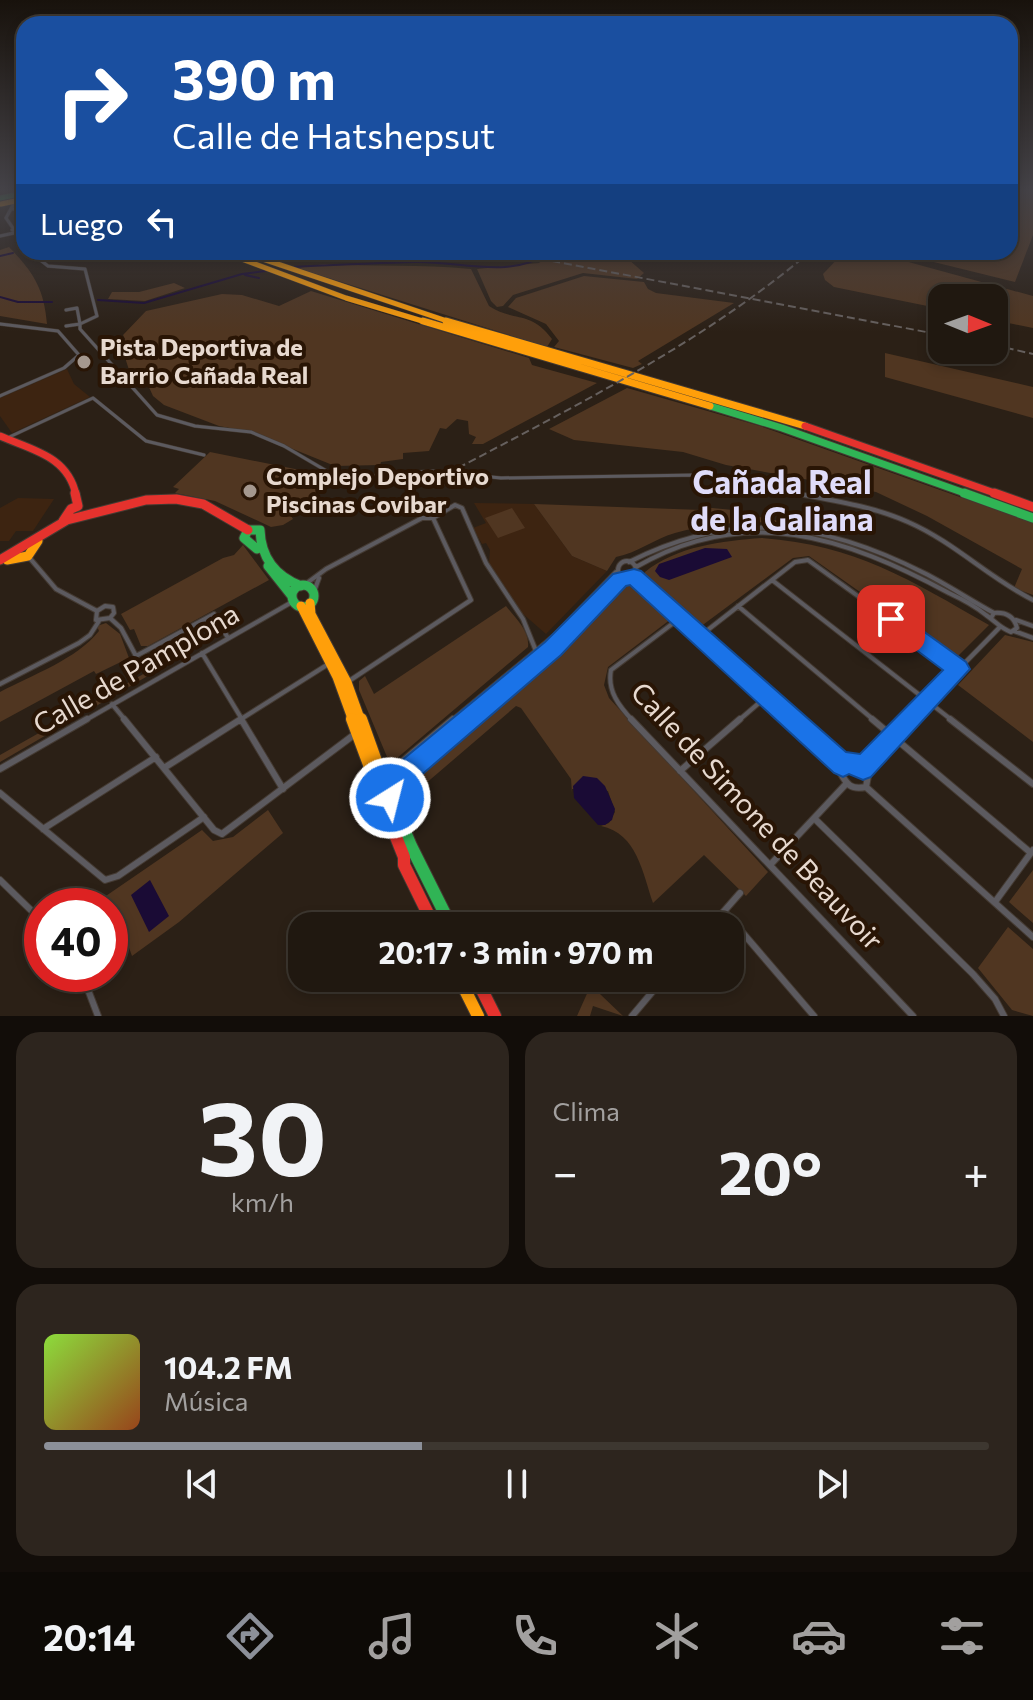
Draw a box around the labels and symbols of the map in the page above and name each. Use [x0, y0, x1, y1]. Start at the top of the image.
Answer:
north arrow [928, 284, 1008, 364]
place label: Pista Deportiva de Barrio Cañada Real [100, 332, 308, 389]
marker: Pista Deportiva de Barrio Cañada Real [75, 353, 93, 371]
place label: Complejo Deportivo Piscinas Covibar [266, 461, 489, 518]
district label: Cañada Real de la Galiana [690, 461, 874, 538]
marker: Complejo Deportivo Piscinas Covibar [241, 482, 259, 500]
pin [857, 585, 925, 653]
street label: Calle de Pamplona [26, 595, 245, 741]
street label: Calle de Simone de Beauvoir [625, 674, 891, 956]
position arrow [348, 756, 432, 840]
speed limit sign: 40 [24, 888, 128, 992]

